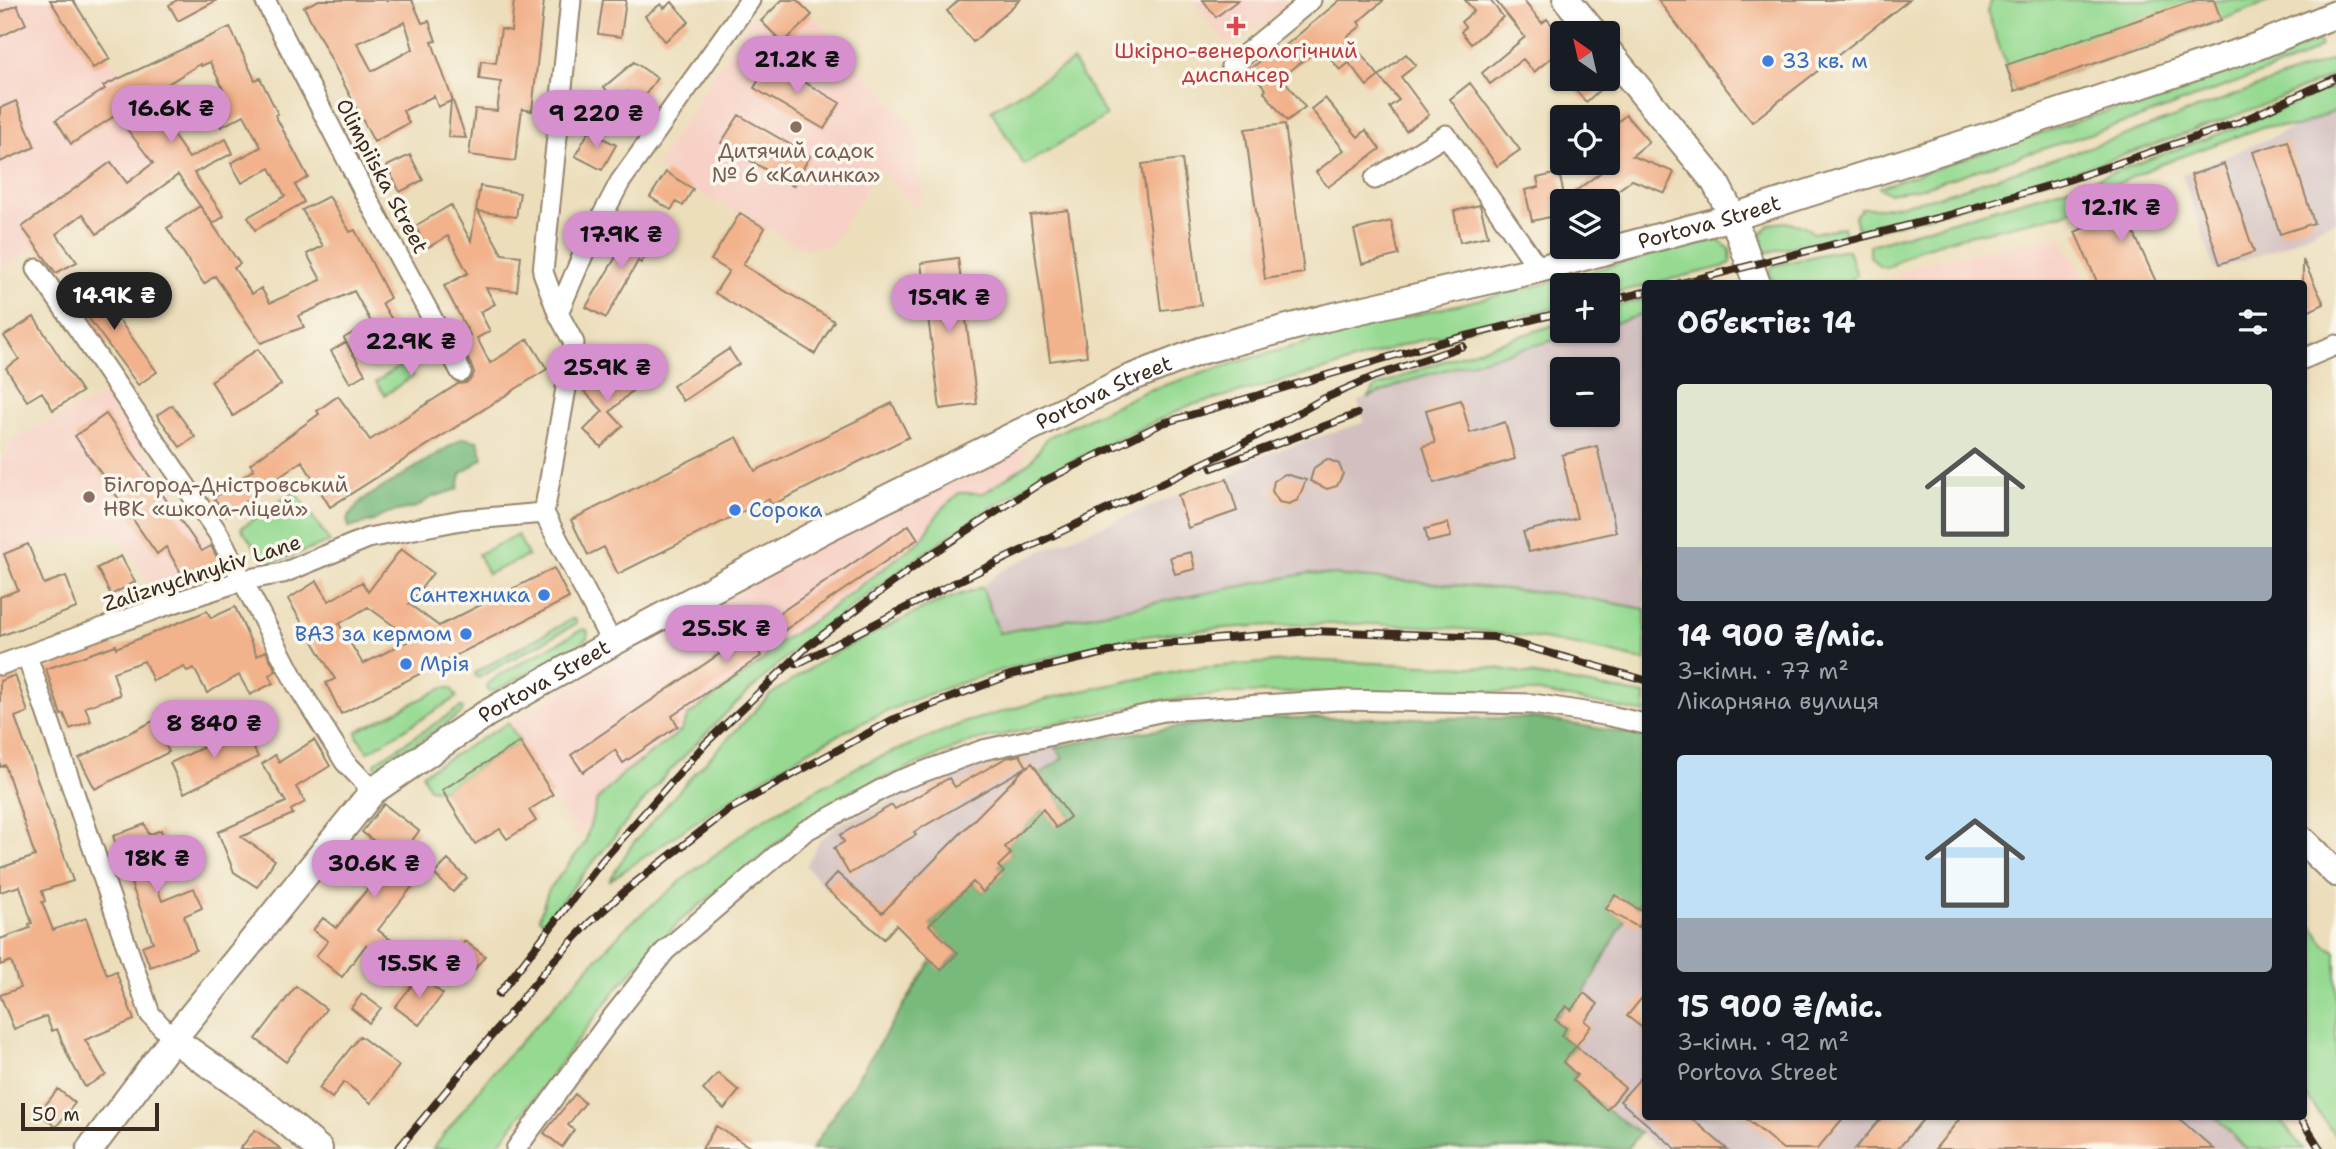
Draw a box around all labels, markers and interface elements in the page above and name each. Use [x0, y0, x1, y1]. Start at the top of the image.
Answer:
marker: Шкірно-венерологічний диспансер [1226, 16, 1246, 36]
north arrow [1550, 21, 1620, 91]
map controls [1550, 21, 1620, 427]
pin: 21.2K ₴ [732, 36, 862, 96]
place label: Шкірно-венерологічний диспансер [1114, 37, 1358, 89]
text: 21.2K ₴ [754, 44, 840, 74]
place label: 33 кв. м [1782, 47, 1868, 75]
marker: 33 кв. м [1760, 53, 1776, 69]
pin: 16.6K ₴ [106, 86, 236, 145]
pin: 9 220 ₴ [531, 90, 661, 150]
text: 16.6K ₴ [127, 93, 215, 123]
street label: Olimpiiska Street [329, 94, 435, 258]
text: 9 220 ₴ [548, 98, 644, 128]
button: locate [1550, 105, 1620, 175]
marker: Дитячий садок № 6 «Калинка» [788, 119, 804, 135]
place label: Дитячий садок № 6 «Калинка» [712, 137, 880, 189]
pin: 12.1K ₴ [2056, 184, 2186, 244]
button: layers [1550, 189, 1620, 259]
street label: Portova Street [1635, 189, 1784, 256]
text: 12.1K ₴ [2081, 192, 2161, 222]
pin: 17.9K ₴ [556, 212, 686, 271]
text: 17.9K ₴ [579, 219, 663, 249]
pin: 14.9K ₴ [49, 272, 179, 332]
button: + [1550, 273, 1620, 343]
pin: 15.9K ₴ [884, 274, 1014, 334]
text: 14.9K ₴ [72, 280, 156, 310]
text: 15.9K ₴ [908, 282, 990, 312]
text: Об’єктів: 14 [1677, 302, 1856, 343]
icon: filters [2234, 303, 2272, 341]
pin: 22.9K ₴ [346, 318, 476, 378]
text: 22.9K ₴ [366, 326, 456, 356]
pin: 25.9K ₴ [542, 344, 672, 404]
street label: Portova Street [1031, 349, 1176, 436]
text: 25.9K ₴ [563, 352, 651, 382]
button: − [1550, 357, 1620, 427]
icon: home [1912, 429, 2038, 555]
place label: Білгород-Дністровський НВК «школа-ліцей» [103, 471, 349, 523]
marker: Білгород-Дністровський НВК «школа-ліцей» [81, 489, 97, 505]
place label: Сорока [749, 496, 823, 524]
marker: Сорока [727, 502, 743, 518]
street label: Zaliznychnykiv Lane [100, 528, 304, 618]
place label: Сантехника [409, 581, 530, 609]
marker: Сантехника [536, 587, 552, 603]
pin: 25.5K ₴ [661, 606, 791, 665]
text: 25.5K ₴ [681, 613, 771, 643]
text: 14 900 ₴/міс. [1677, 615, 1885, 656]
place label: ВАЗ за кермом [295, 620, 452, 648]
marker: ВАЗ за кермом [458, 626, 474, 642]
street label: Portova Street [473, 633, 615, 729]
place label: Мрія [420, 650, 469, 678]
marker: Мрія [398, 656, 414, 672]
text: 3-кімн. · 77 m² [1677, 656, 1849, 686]
text: Лікарняна вулиця [1677, 686, 1879, 716]
pin: 8 840 ₴ [149, 700, 279, 760]
text: 8 840 ₴ [166, 708, 262, 738]
icon: home [1912, 800, 2038, 926]
pin: 18K ₴ [108, 836, 206, 895]
pin: 30.6K ₴ [309, 841, 439, 900]
text: 18K ₴ [124, 843, 190, 873]
text: 30.6K ₴ [328, 848, 420, 878]
pin: 15.5K ₴ [354, 940, 484, 1000]
text: 15.5K ₴ [377, 948, 461, 978]
text: 15 900 ₴/міс. [1677, 986, 1883, 1027]
text: 3-кімн. · 92 m² [1677, 1027, 1849, 1057]
text: Portova Street [1677, 1057, 1838, 1087]
scale bar [21, 1100, 159, 1132]
text: 50 m [32, 1102, 80, 1127]

